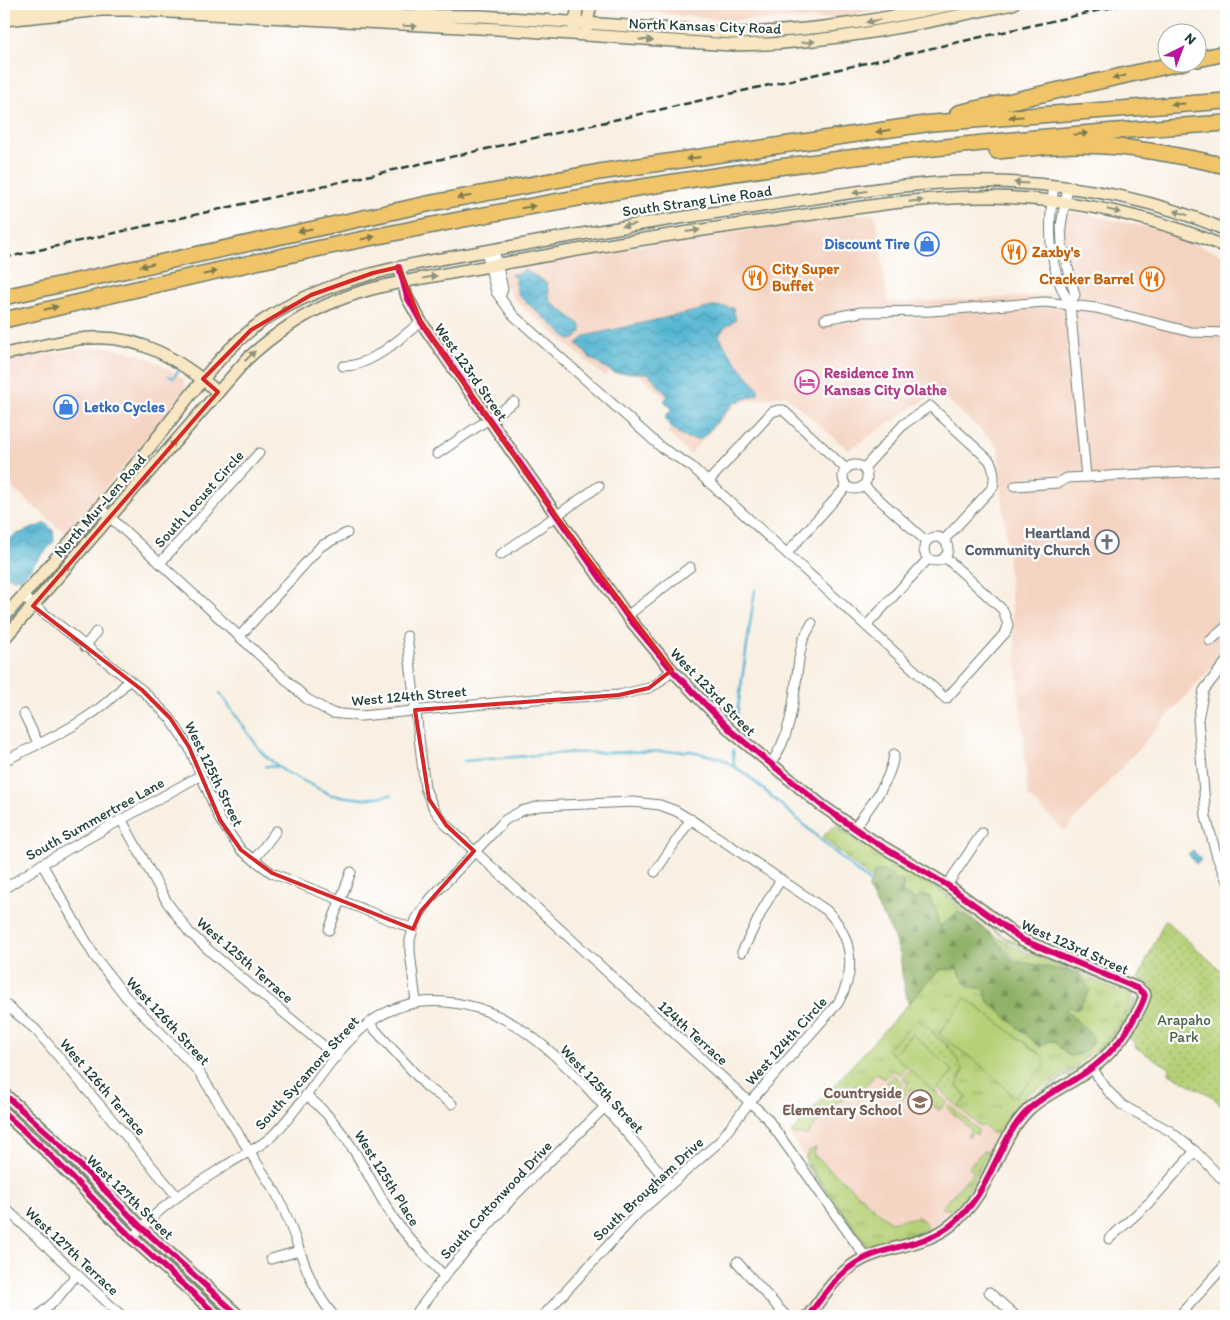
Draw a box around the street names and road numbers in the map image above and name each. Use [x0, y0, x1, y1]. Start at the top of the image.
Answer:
street label: North Kansas City Road [628, 14, 782, 38]
street label: South Strang Line Road [621, 182, 773, 220]
street label: West 123rd Street [430, 319, 512, 425]
street label: South Locust Circle [150, 446, 248, 552]
street label: North Mur-Len Road [50, 451, 150, 561]
street label: West 123rd Street [666, 644, 760, 740]
street label: West 124th Street [350, 682, 468, 710]
street label: West 125th Street [181, 718, 247, 830]
street label: South Summertree Lane [23, 773, 167, 865]
street label: West 125th Terrace [193, 913, 297, 1007]
street label: West 123rd Street [1018, 915, 1132, 979]
street label: West 126th Street [122, 973, 214, 1069]
street label: West 124th Circle [741, 993, 831, 1089]
street label: 124th Terrace [654, 997, 732, 1069]
street label: South Sycamore Street [251, 1012, 363, 1134]
street label: West 126th Terrace [56, 1035, 150, 1139]
street label: West 125th Street [556, 1041, 648, 1137]
street label: West 125th Place [350, 1127, 424, 1229]
street label: South Brougham Drive [589, 1133, 707, 1245]
street label: South Cottonwood Drive [436, 1137, 556, 1263]
street label: West 127th Street [83, 1151, 178, 1243]
street label: West 127th Terrace [21, 1203, 123, 1299]

